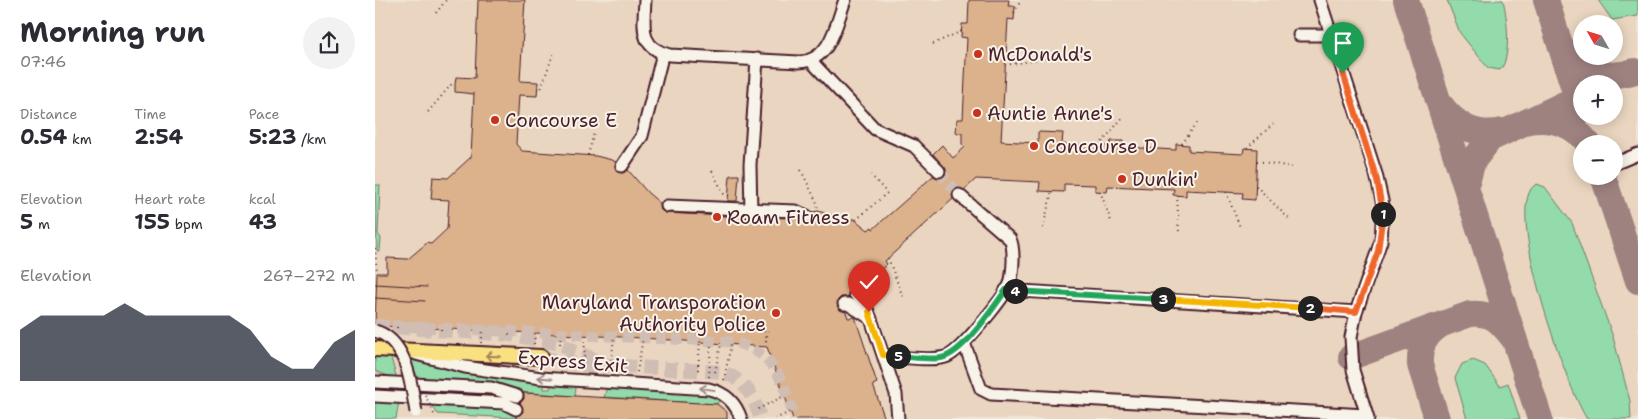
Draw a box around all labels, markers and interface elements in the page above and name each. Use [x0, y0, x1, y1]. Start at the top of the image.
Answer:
text: Morning run [20, 13, 205, 51]
north arrow [1573, 15, 1623, 65]
map controls [1573, 15, 1623, 185]
button: share [303, 17, 355, 69]
pin [1322, 22, 1364, 73]
icon: arrive [1329, 29, 1357, 57]
place label: McDonald's [988, 42, 1092, 67]
marker: McDonald's [972, 48, 984, 60]
text: 07:46 [20, 51, 66, 72]
button: + [1573, 75, 1623, 125]
place label: Auntie Anne's [987, 101, 1113, 126]
text: Distance [20, 105, 77, 123]
text: Time [134, 105, 166, 123]
text: Pace [249, 105, 279, 123]
marker: Auntie Anne's [971, 107, 983, 119]
place label: Concourse E [505, 108, 617, 133]
marker: Concourse E [489, 114, 501, 126]
text: 0.54 [20, 123, 67, 151]
text: 2:54 [134, 123, 183, 151]
text: 5:23 [249, 123, 297, 151]
text: km [67, 130, 92, 148]
text: /km [297, 130, 326, 148]
place label: Concourse D [1044, 134, 1157, 159]
button: − [1573, 135, 1623, 185]
marker: Concourse D [1028, 140, 1040, 152]
place label: Dunkin' [1132, 167, 1198, 192]
marker: Dunkin' [1116, 173, 1128, 185]
text: Elevation [20, 190, 83, 208]
text: Heart rate [134, 190, 206, 208]
text: kcal [249, 190, 276, 208]
pin: 1 [1371, 202, 1395, 226]
place label: Roam Fitness [727, 205, 850, 230]
text: 1 [1380, 205, 1387, 223]
text: 5 [20, 208, 33, 236]
text: 155 [134, 208, 170, 236]
text: 43 [249, 208, 277, 236]
marker: Roam Fitness [711, 211, 723, 223]
text: m [33, 215, 50, 233]
text: bpm [170, 215, 203, 233]
pin [848, 261, 890, 312]
text: Elevation [20, 265, 92, 286]
text: 267–272 m [262, 265, 355, 286]
icon: check [855, 268, 883, 296]
pin: 4 [1003, 278, 1027, 304]
text: 4 [1011, 282, 1020, 300]
pin: 3 [1151, 286, 1175, 312]
place label: Maryland Transporation Authority Police [542, 290, 766, 337]
text: 3 [1159, 290, 1168, 308]
pin: 2 [1297, 296, 1323, 320]
text: 2 [1306, 299, 1315, 317]
marker: Maryland Transporation Authority Police [770, 307, 782, 319]
street label: Express Exit [517, 344, 629, 379]
pin: 5 [885, 344, 911, 368]
text: 5 [894, 347, 903, 365]
one-way arrow [485, 351, 501, 360]
one-way arrow [538, 373, 554, 383]
one-way arrow [700, 384, 716, 394]

